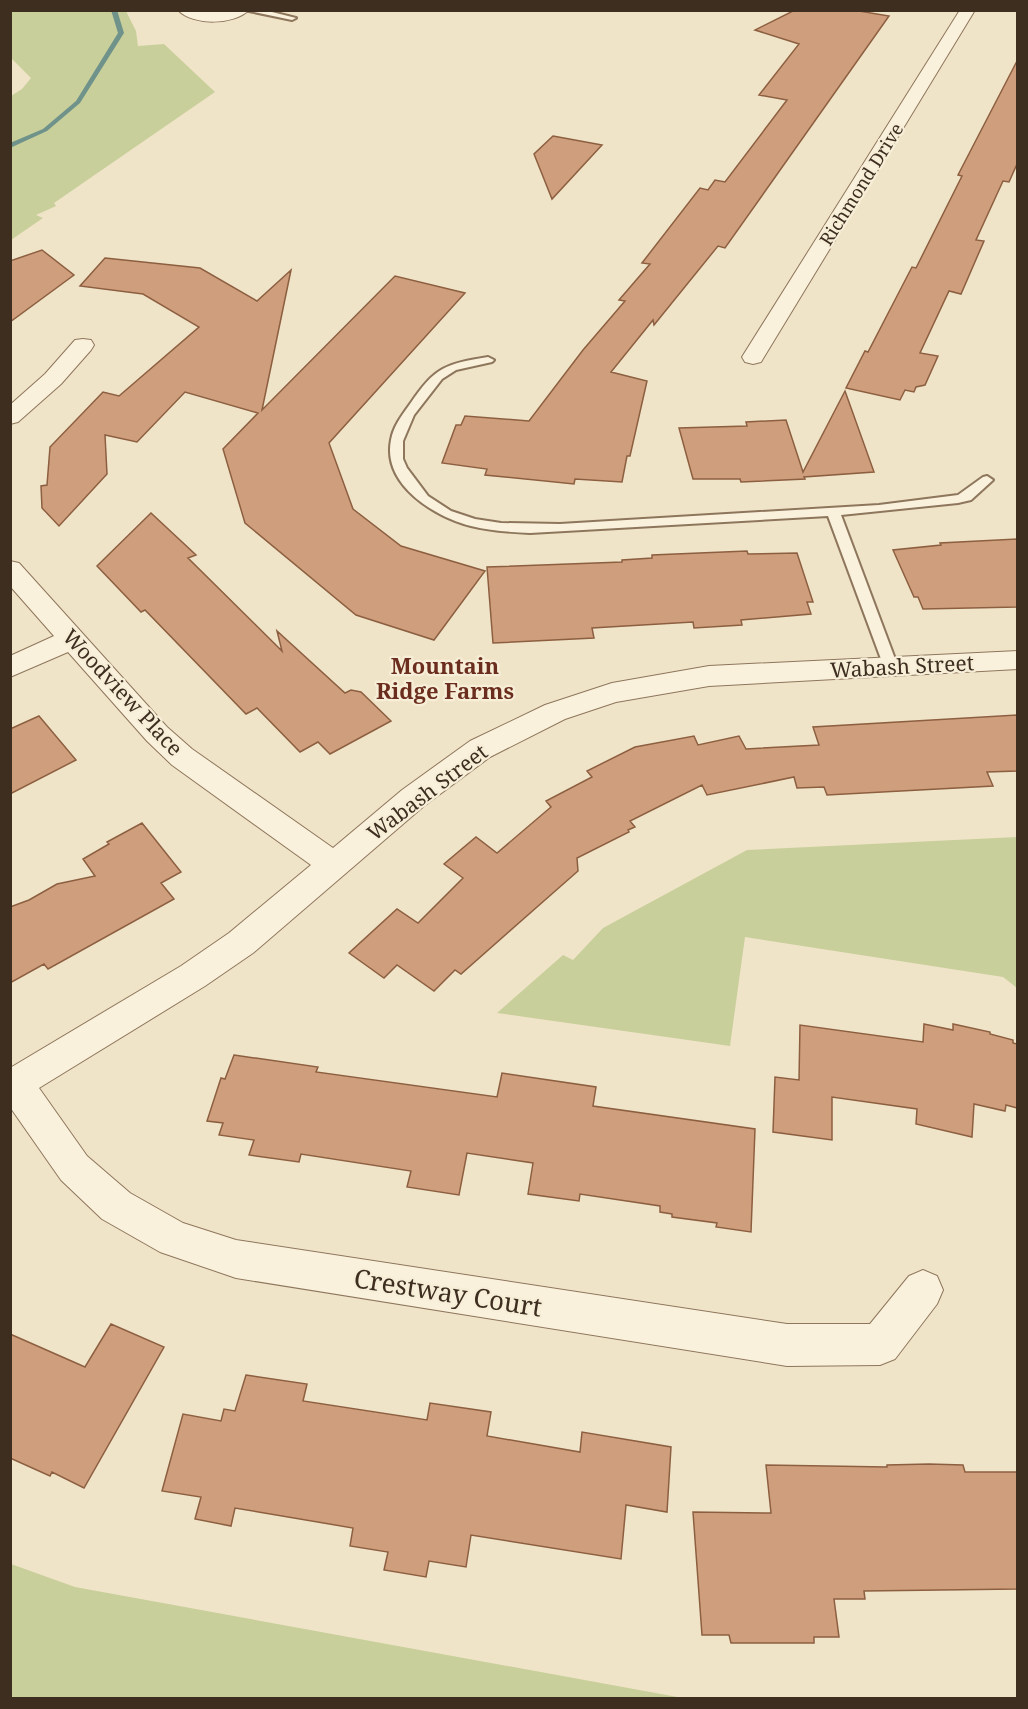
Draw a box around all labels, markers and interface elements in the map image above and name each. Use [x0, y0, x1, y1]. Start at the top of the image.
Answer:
street label: Richmond Drive [814, 118, 908, 250]
street label: Woodview Place [57, 622, 189, 762]
street label: Wabash Street [829, 648, 975, 684]
district label: Mountain Ridge Farms [376, 650, 514, 705]
street label: Wabash Street [361, 738, 493, 846]
street label: Crestway Court [351, 1259, 545, 1325]

